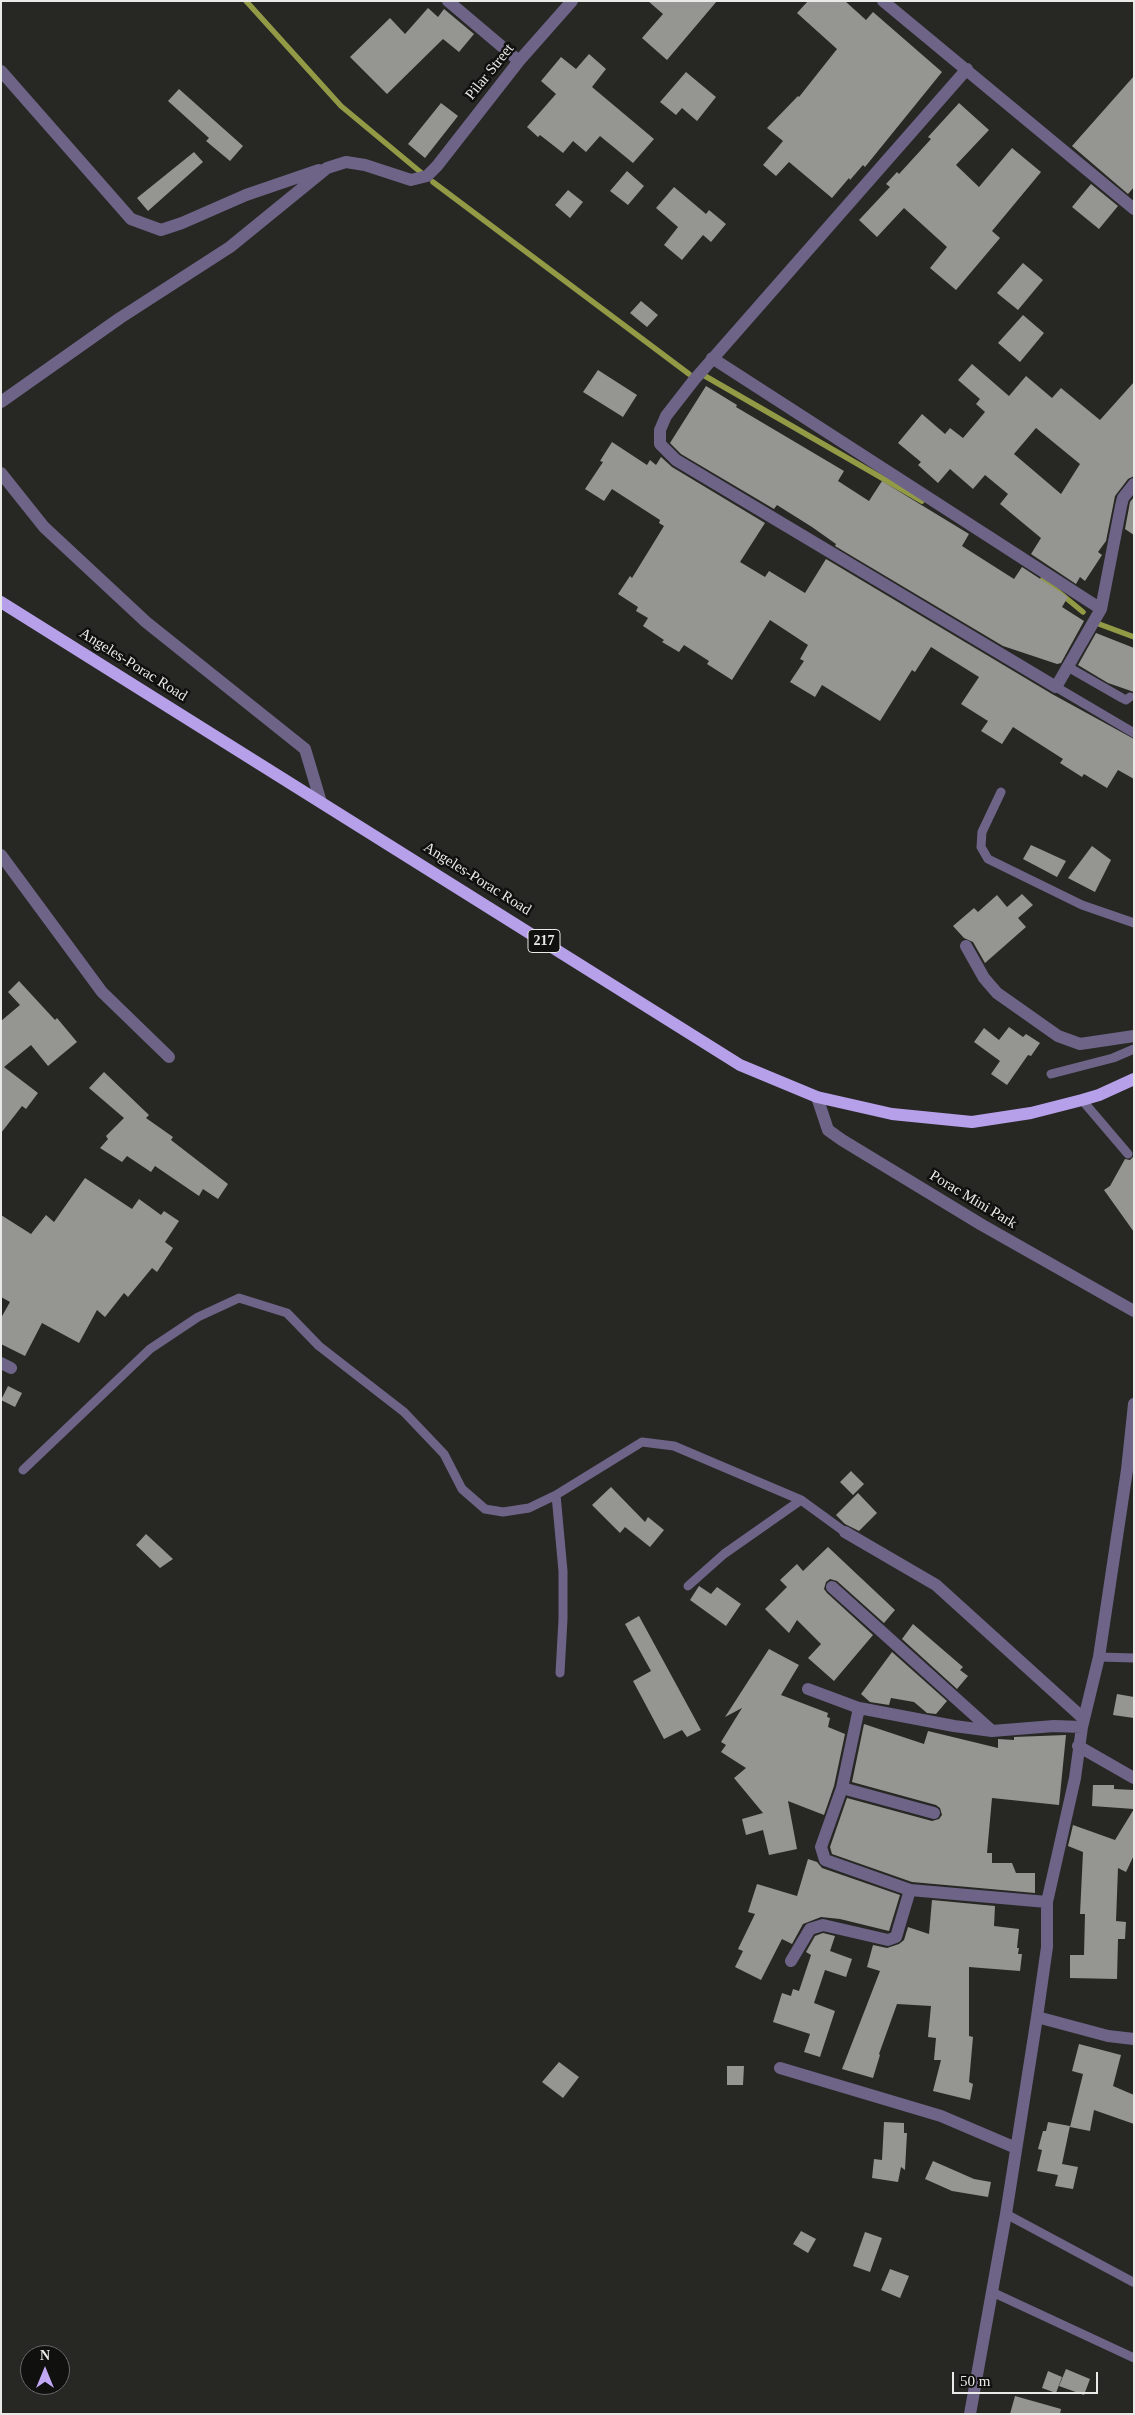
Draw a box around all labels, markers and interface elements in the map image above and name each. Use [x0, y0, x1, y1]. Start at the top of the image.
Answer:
street label: Pilar Street [462, 40, 518, 104]
street label: Angeles-Porac Road [76, 625, 190, 705]
street label: Angeles-Porac Road [420, 839, 534, 919]
road number: 217 [528, 929, 560, 952]
street label: Porac Mini Park [926, 1167, 1020, 1233]
north arrow [20, 2345, 70, 2395]
text: N [40, 2348, 50, 2363]
scale bar [955, 2362, 1101, 2394]
text: 50 m [960, 2373, 990, 2389]

